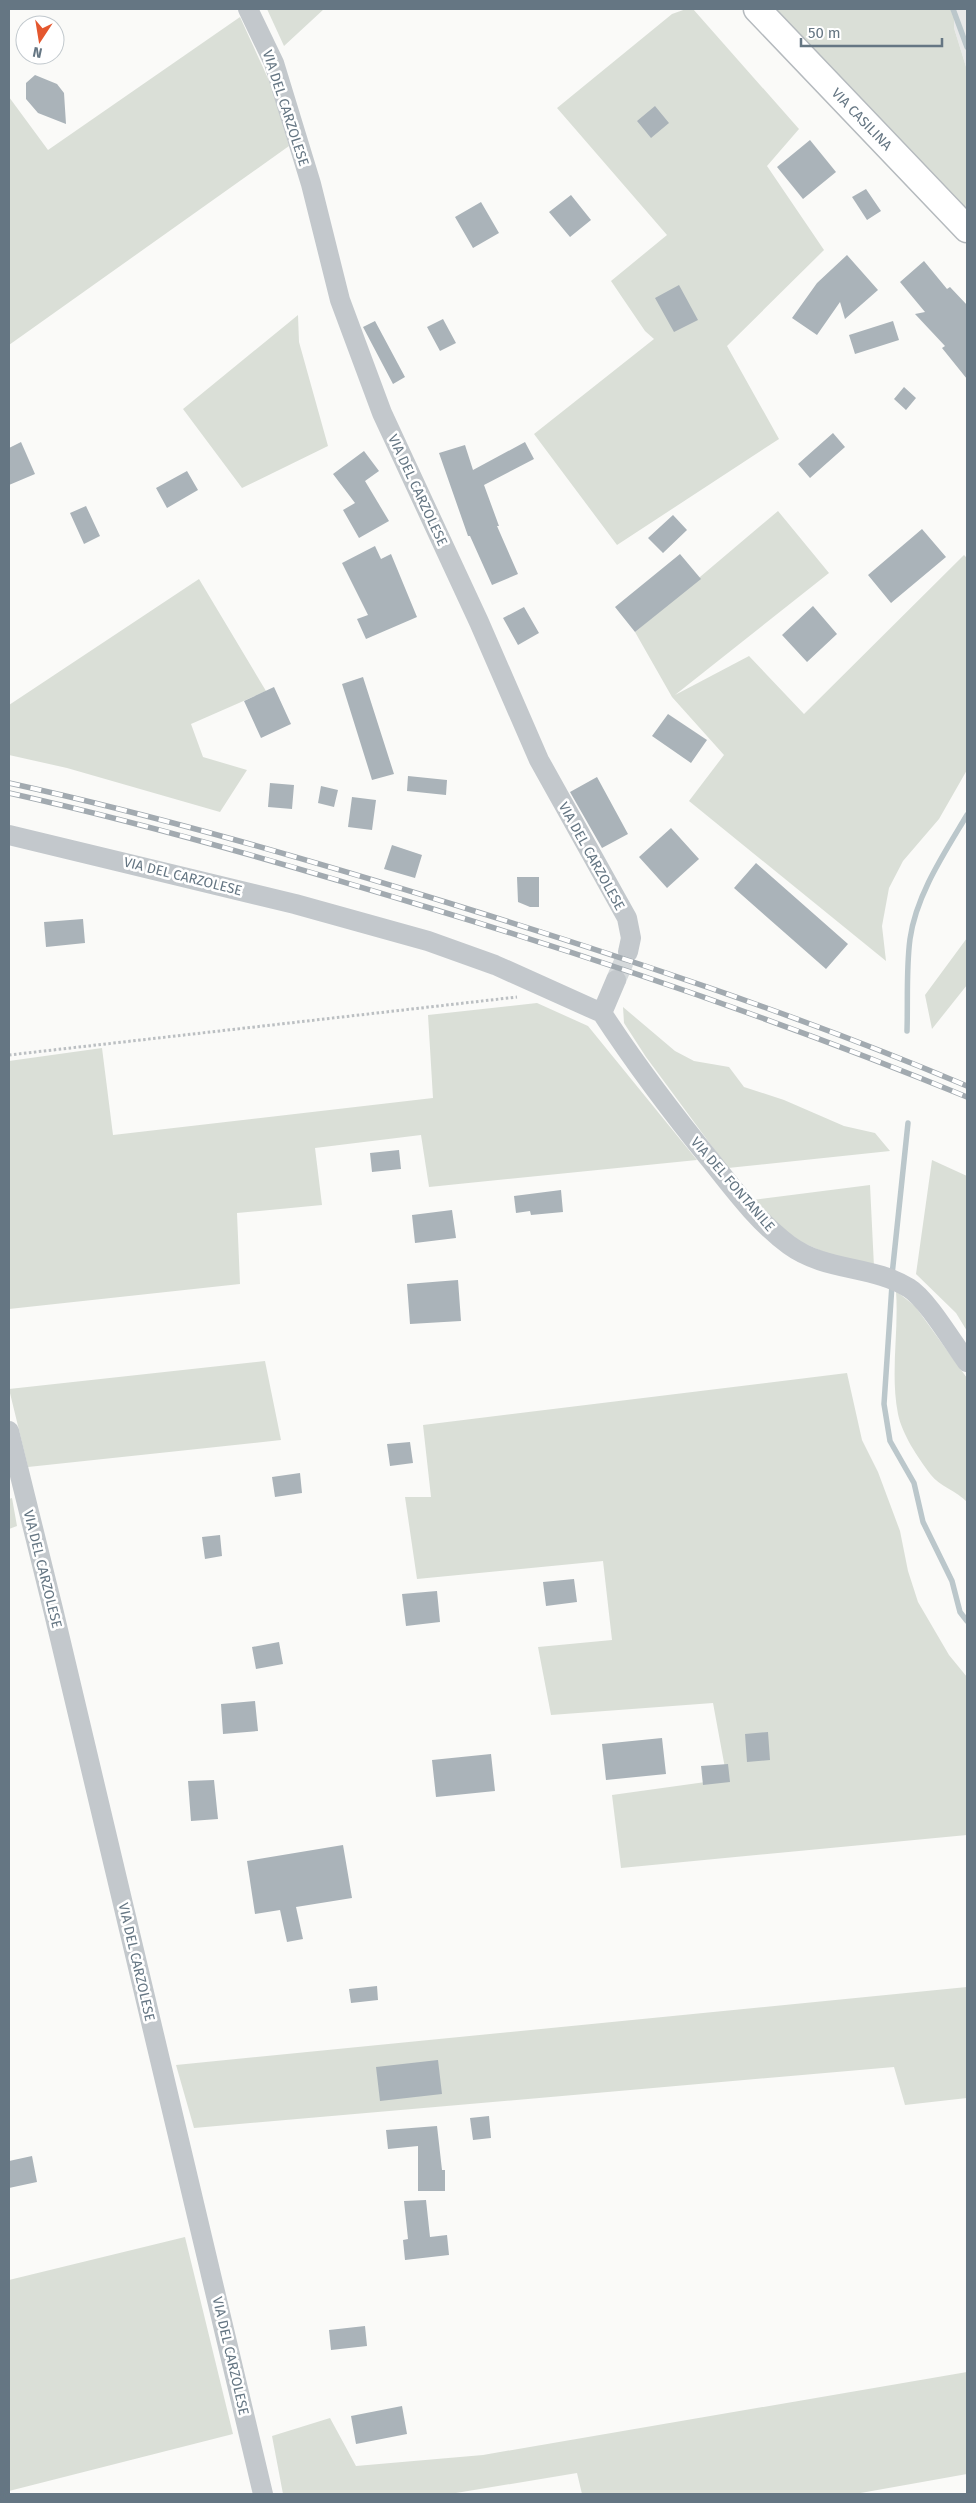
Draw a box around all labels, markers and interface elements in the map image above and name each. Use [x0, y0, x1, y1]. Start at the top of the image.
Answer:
north arrow [15, 15, 65, 65]
scale bar [801, 15, 942, 47]
text: 50 m [808, 24, 841, 42]
text: N [31, 43, 44, 62]
street label: VIA DEL CARZOLESE [259, 48, 312, 168]
street label: VIA CASILINA [828, 85, 896, 154]
street label: VIA DEL CARZOLESE [384, 432, 451, 549]
street label: VIA DEL CARZOLESE [555, 799, 628, 913]
street label: VIA DEL CARZOLESE [122, 854, 244, 899]
street label: VIA DEL FONTANILE [687, 1134, 778, 1235]
street label: VIA DEL CARZOLESE [20, 1508, 65, 1630]
street label: VIA DEL CARZOLESE [115, 1901, 158, 2023]
street label: VIA DEL CARZOLESE [209, 2295, 252, 2417]

